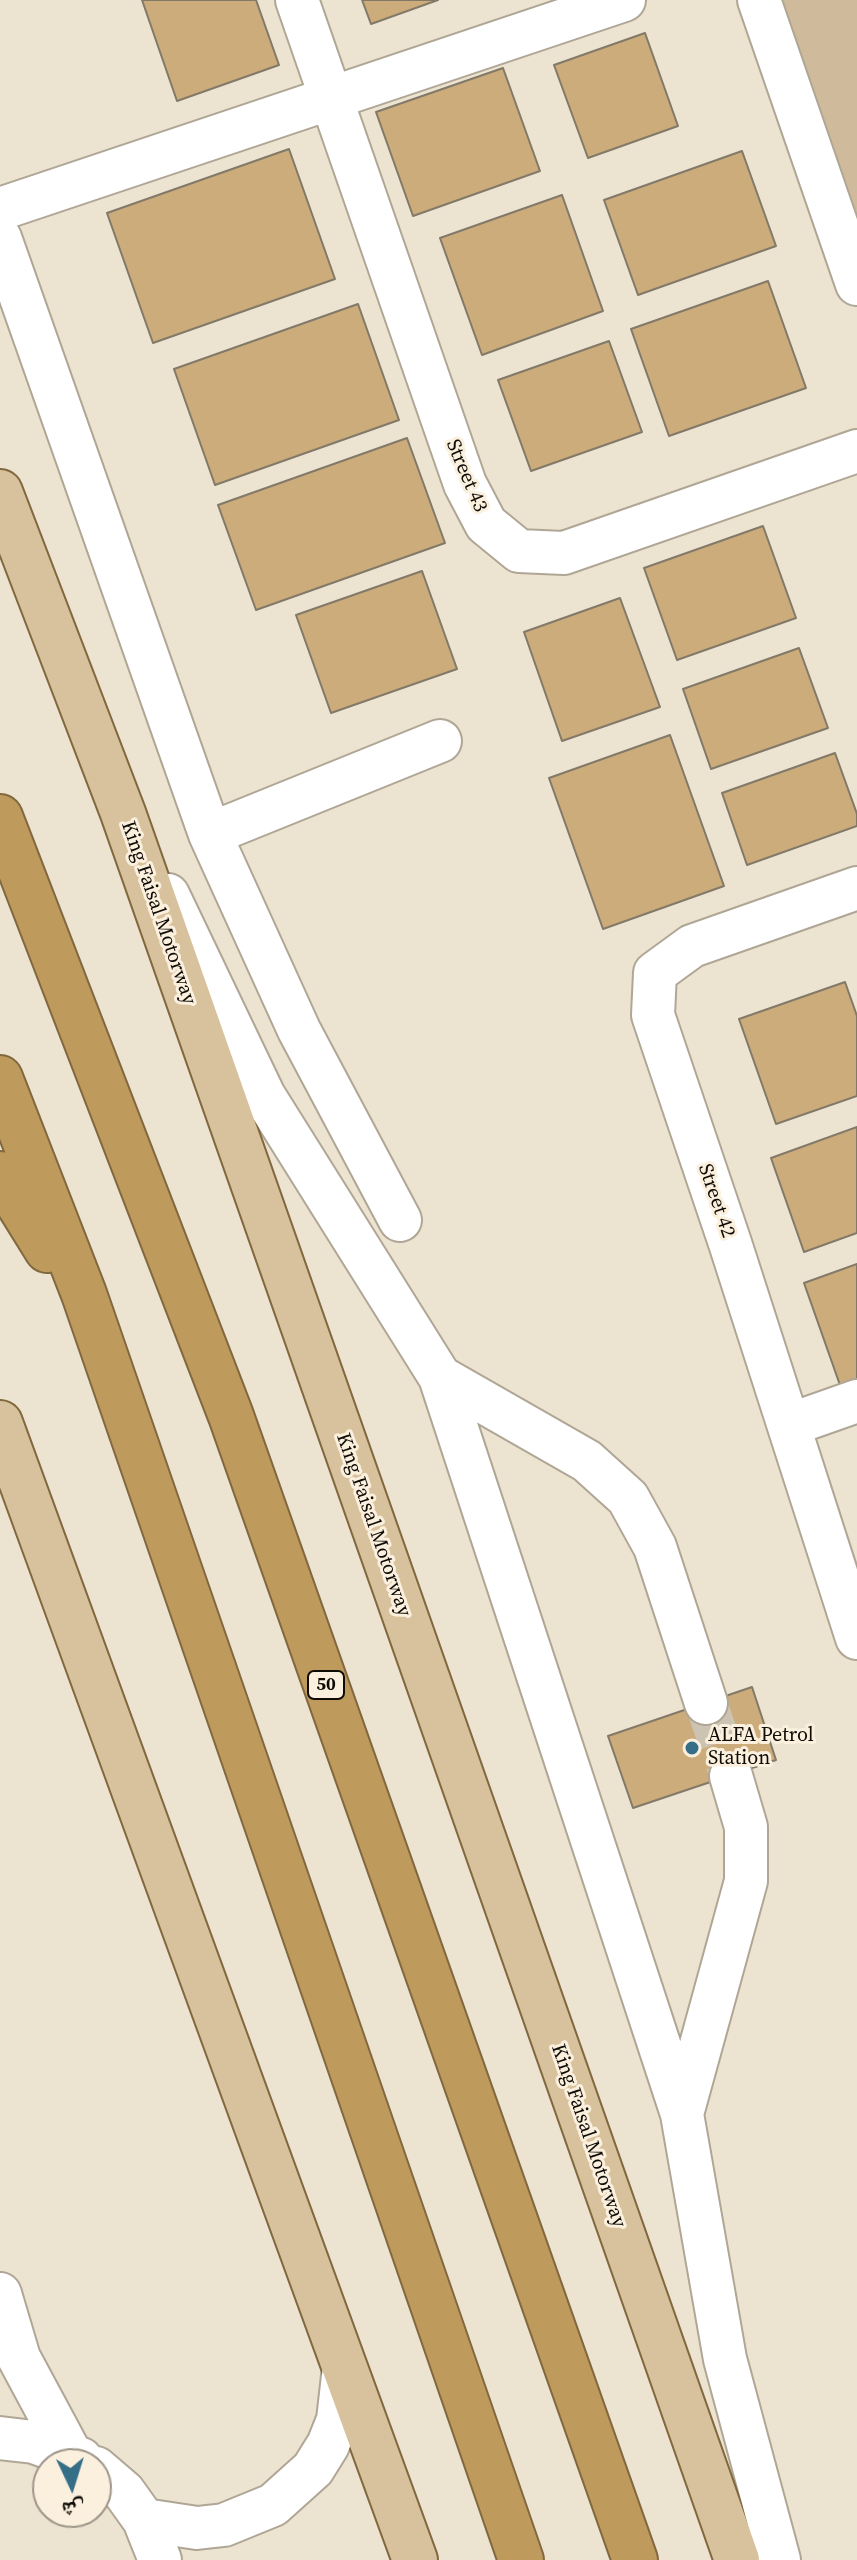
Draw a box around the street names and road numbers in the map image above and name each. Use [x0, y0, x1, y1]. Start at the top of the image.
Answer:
street label: Street 43 [440, 436, 492, 516]
street label: King Faisal Motorway [115, 818, 201, 1008]
street label: Street 42 [692, 1161, 740, 1241]
street label: King Faisal Motorway [330, 1430, 416, 1620]
road number: 50 [308, 1671, 344, 1699]
street label: King Faisal Motorway [545, 2041, 631, 2231]

